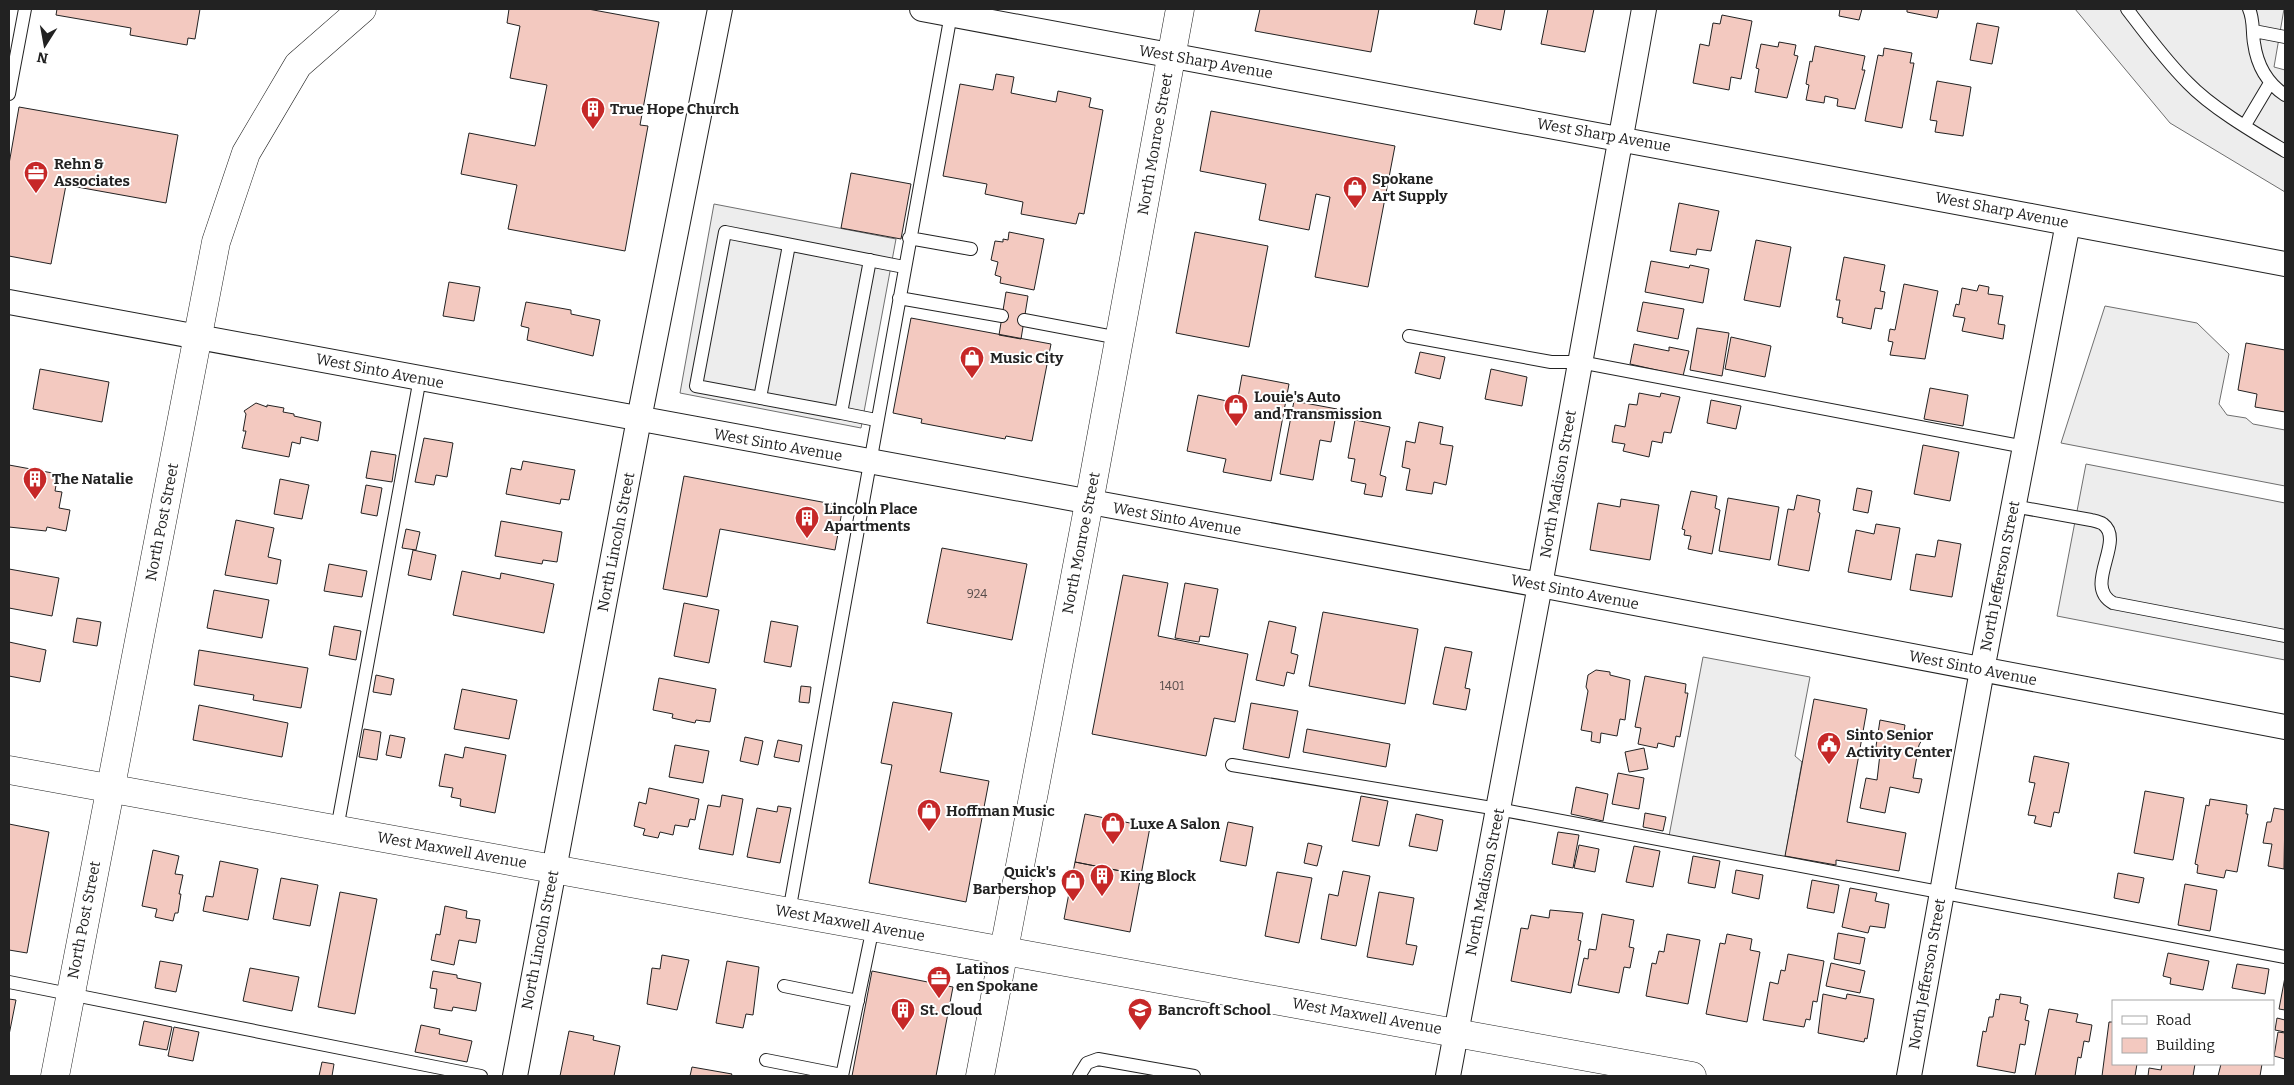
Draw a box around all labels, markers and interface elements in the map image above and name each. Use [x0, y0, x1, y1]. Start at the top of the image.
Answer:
north arrow [20, 20, 70, 70]
street label: West Sharp Avenue [1138, 41, 1274, 83]
text: N [36, 48, 50, 67]
street label: North Monroe Street [1134, 71, 1176, 217]
building icon: True Hope Church [580, 96, 606, 130]
place label: True Hope Church [610, 100, 739, 118]
street label: West Sharp Avenue [1536, 114, 1672, 156]
place label: Rehn & Associates [54, 155, 130, 190]
office icon: Rehn & Associates [23, 160, 49, 194]
place label: Spokane Art Supply [1372, 170, 1448, 205]
shop icon: Spokane Art Supply [1342, 175, 1368, 209]
street label: West Sharp Avenue [1934, 188, 2070, 232]
shop icon: Music City [959, 345, 985, 379]
place label: Music City [990, 349, 1064, 367]
street label: West Sinto Avenue [314, 350, 446, 392]
place label: Louie's Auto and Transmission [1254, 388, 1382, 423]
shop icon: Louie's Auto and Transmission [1223, 393, 1249, 427]
street label: North Madison Street [1536, 408, 1580, 559]
street label: West Sinto Avenue [712, 425, 844, 465]
street label: North Post Street [142, 461, 182, 582]
building icon: The Natalie [22, 466, 48, 500]
place label: The Natalie [52, 470, 133, 488]
street label: North Lincoln Street [594, 470, 638, 613]
street label: North Monroe Street [1058, 470, 1104, 615]
street label: West Sinto Avenue [1111, 499, 1243, 539]
street label: North Jefferson Street [1977, 499, 2024, 653]
place label: Lincoln Place Apartments [824, 500, 918, 535]
building icon: Lincoln Place Apartments [794, 505, 820, 539]
street label: West Sinto Avenue [1509, 571, 1641, 613]
house number: 924 [967, 587, 987, 601]
street label: West Sinto Avenue [1907, 647, 2039, 689]
house number: 1401 [1160, 679, 1184, 693]
place label: Sinto Senior Activity Center [1846, 726, 1952, 761]
public building icon: Sinto Senior Activity Center [1816, 731, 1842, 765]
shop icon: Hoffman Music [916, 798, 942, 832]
place label: Hoffman Music [946, 802, 1055, 820]
street label: North Madison Street [1462, 806, 1508, 957]
shop icon: Luxe A Salon [1100, 811, 1126, 845]
place label: Luxe A Salon [1130, 815, 1220, 833]
street label: West Maxwell Avenue [376, 828, 528, 872]
street label: North Post Street [64, 859, 104, 980]
place label: Quick's Barbershop [973, 863, 1056, 898]
building icon: King Block [1089, 863, 1115, 897]
place label: King Block [1120, 867, 1196, 885]
street label: North Lincoln Street [518, 868, 562, 1011]
shop icon: Quick's Barbershop [1060, 868, 1086, 902]
street label: North Jefferson Street [1905, 897, 1949, 1051]
street label: West Maxwell Avenue [774, 901, 926, 945]
place label: Latinos en Spokane [956, 960, 1038, 995]
office icon: Latinos en Spokane [926, 965, 952, 999]
street label: West Maxwell Avenue [1291, 994, 1443, 1038]
building icon: St. Cloud [890, 997, 916, 1031]
school or university icon: Bancroft School [1127, 997, 1153, 1031]
legend [2112, 1000, 2274, 1065]
place label: St. Cloud [920, 1001, 982, 1019]
place label: Bancroft School [1158, 1001, 1271, 1019]
text: Road [2156, 1011, 2191, 1029]
text: Building [2156, 1036, 2215, 1054]

